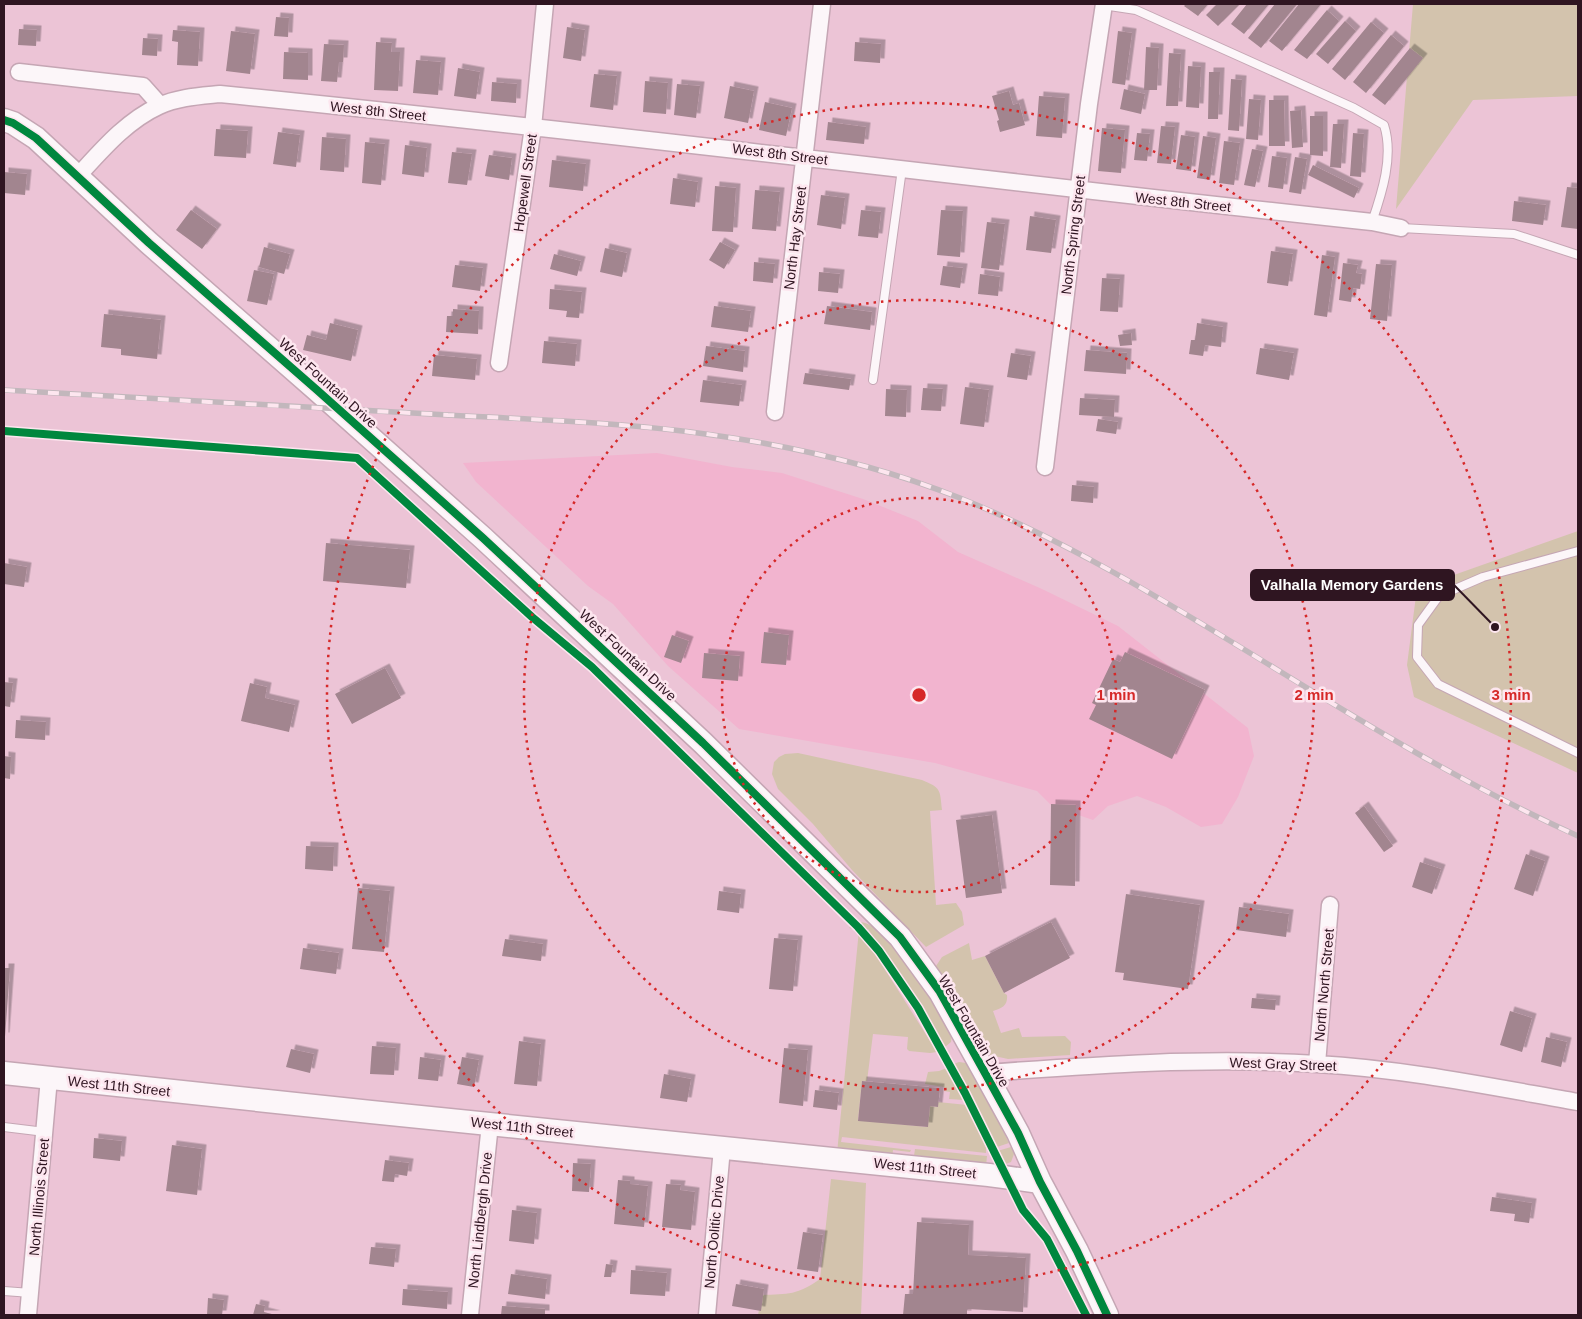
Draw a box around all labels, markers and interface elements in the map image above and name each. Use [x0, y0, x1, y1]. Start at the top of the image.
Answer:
street label: West 8th Street [329, 98, 427, 124]
street label: Hopewell Street [510, 133, 540, 233]
street label: West 8th Street [731, 140, 829, 168]
street label: North Spring Street [1058, 174, 1088, 295]
street label: North Hay Street [781, 185, 809, 291]
street label: West 8th Street [1134, 189, 1232, 215]
street label: West Fountain Drive [276, 335, 381, 431]
callout: Valhalla Memory Gardens [1251, 570, 1454, 600]
text: Valhalla Memory Gardens [1261, 576, 1443, 593]
street label: West Fountain Drive [576, 606, 680, 704]
centre of rings [910, 686, 928, 704]
text: 1 min [1096, 686, 1136, 703]
text: 2 min [1294, 686, 1334, 703]
text: 3 min [1491, 686, 1531, 703]
street label: North North Street [1311, 928, 1337, 1042]
street label: West Fountain Drive [935, 972, 1013, 1090]
street label: West Gray Street [1229, 1054, 1337, 1074]
street label: West 11th Street [67, 1073, 171, 1099]
street label: West 11th Street [470, 1114, 574, 1140]
street label: North Illinois Street [26, 1137, 52, 1257]
street label: North Lindbergh Drive [465, 1151, 495, 1289]
street label: West 11th Street [873, 1155, 977, 1181]
street label: North Oolitic Drive [701, 1175, 727, 1289]

